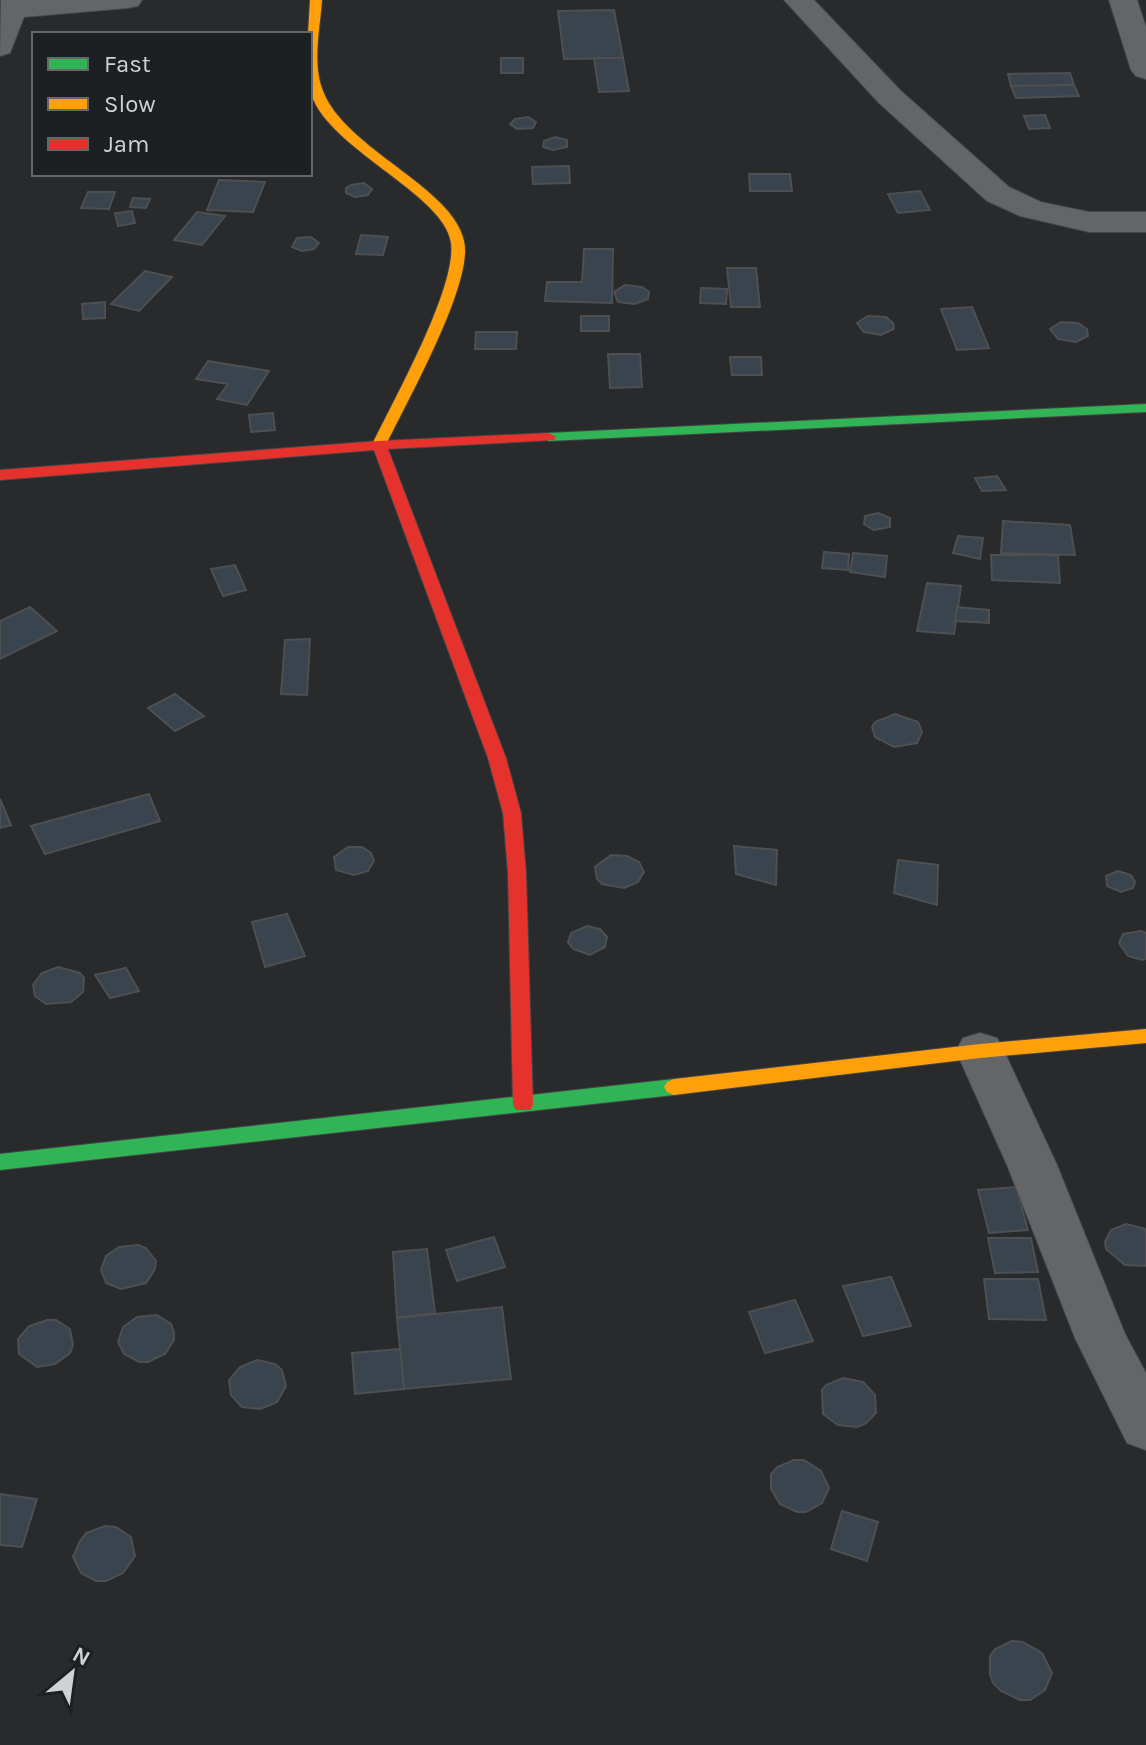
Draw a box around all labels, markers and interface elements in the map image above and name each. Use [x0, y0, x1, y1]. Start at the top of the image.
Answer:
legend [32, 32, 312, 176]
text: Fast [104, 50, 151, 78]
text: Slow [104, 90, 156, 118]
text: Jam [104, 130, 149, 158]
north arrow [32, 1633, 112, 1713]
text: N [68, 1641, 94, 1672]

